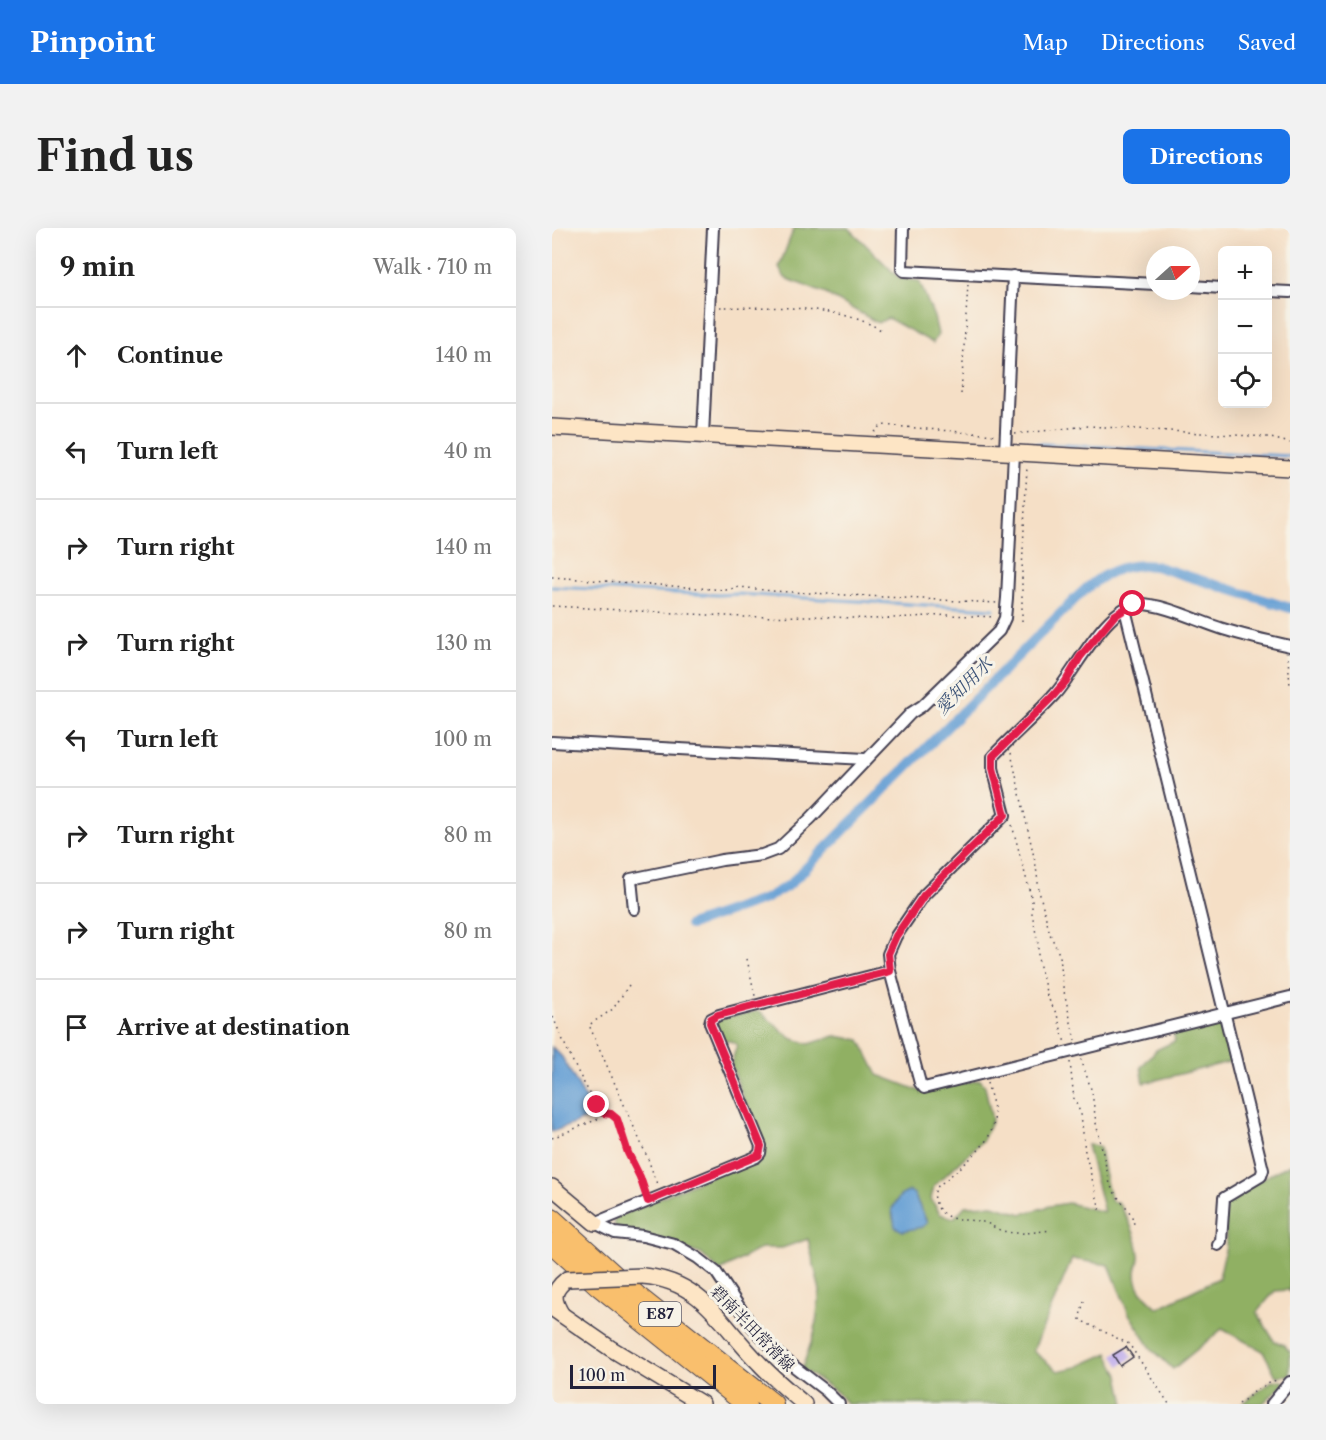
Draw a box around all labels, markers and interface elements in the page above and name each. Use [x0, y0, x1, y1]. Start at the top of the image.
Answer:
text: Pinpoint [30, 25, 155, 59]
text: Map [1023, 30, 1068, 55]
text: Directions [1101, 30, 1205, 55]
text: Saved [1238, 30, 1296, 55]
button: Directions [1123, 129, 1290, 184]
text: Find us [36, 130, 194, 182]
north arrow [1146, 246, 1200, 300]
map controls [1218, 246, 1272, 408]
button: + [1218, 246, 1272, 300]
text: 9 min [60, 251, 135, 283]
text: Walk · 710 m [373, 255, 492, 279]
button: − [1218, 300, 1272, 354]
icon: ahead [60, 339, 93, 372]
text: Continue [117, 342, 223, 369]
text: 140 m [435, 343, 492, 367]
button: locate [1218, 354, 1272, 408]
icon: left [60, 435, 93, 468]
text: Turn left [117, 438, 218, 465]
text: 40 m [444, 439, 492, 463]
icon: right [60, 531, 93, 564]
text: Turn right [117, 534, 235, 561]
text: 140 m [435, 535, 492, 559]
route start [1119, 590, 1145, 616]
icon: right [60, 627, 93, 660]
text: Turn right [117, 630, 235, 657]
text: 130 m [436, 631, 492, 655]
water label: 愛知用水 [931, 651, 999, 719]
icon: left [60, 723, 93, 756]
text: Turn left [117, 726, 218, 753]
text: 100 m [434, 727, 492, 751]
icon: right [60, 819, 93, 852]
text: Turn right [117, 822, 235, 849]
text: 80 m [444, 823, 492, 847]
icon: right [60, 915, 93, 948]
text: Turn right [117, 918, 235, 945]
text: 80 m [444, 919, 492, 943]
icon: arrive [60, 1011, 93, 1044]
text: Arrive at destination [117, 1014, 350, 1041]
route end [583, 1091, 609, 1117]
street label: 碧南半田常滑線 [707, 1281, 799, 1375]
road number: E87 [639, 1302, 681, 1326]
scale bar [570, 1362, 716, 1390]
text: 100 m [579, 1365, 625, 1385]

